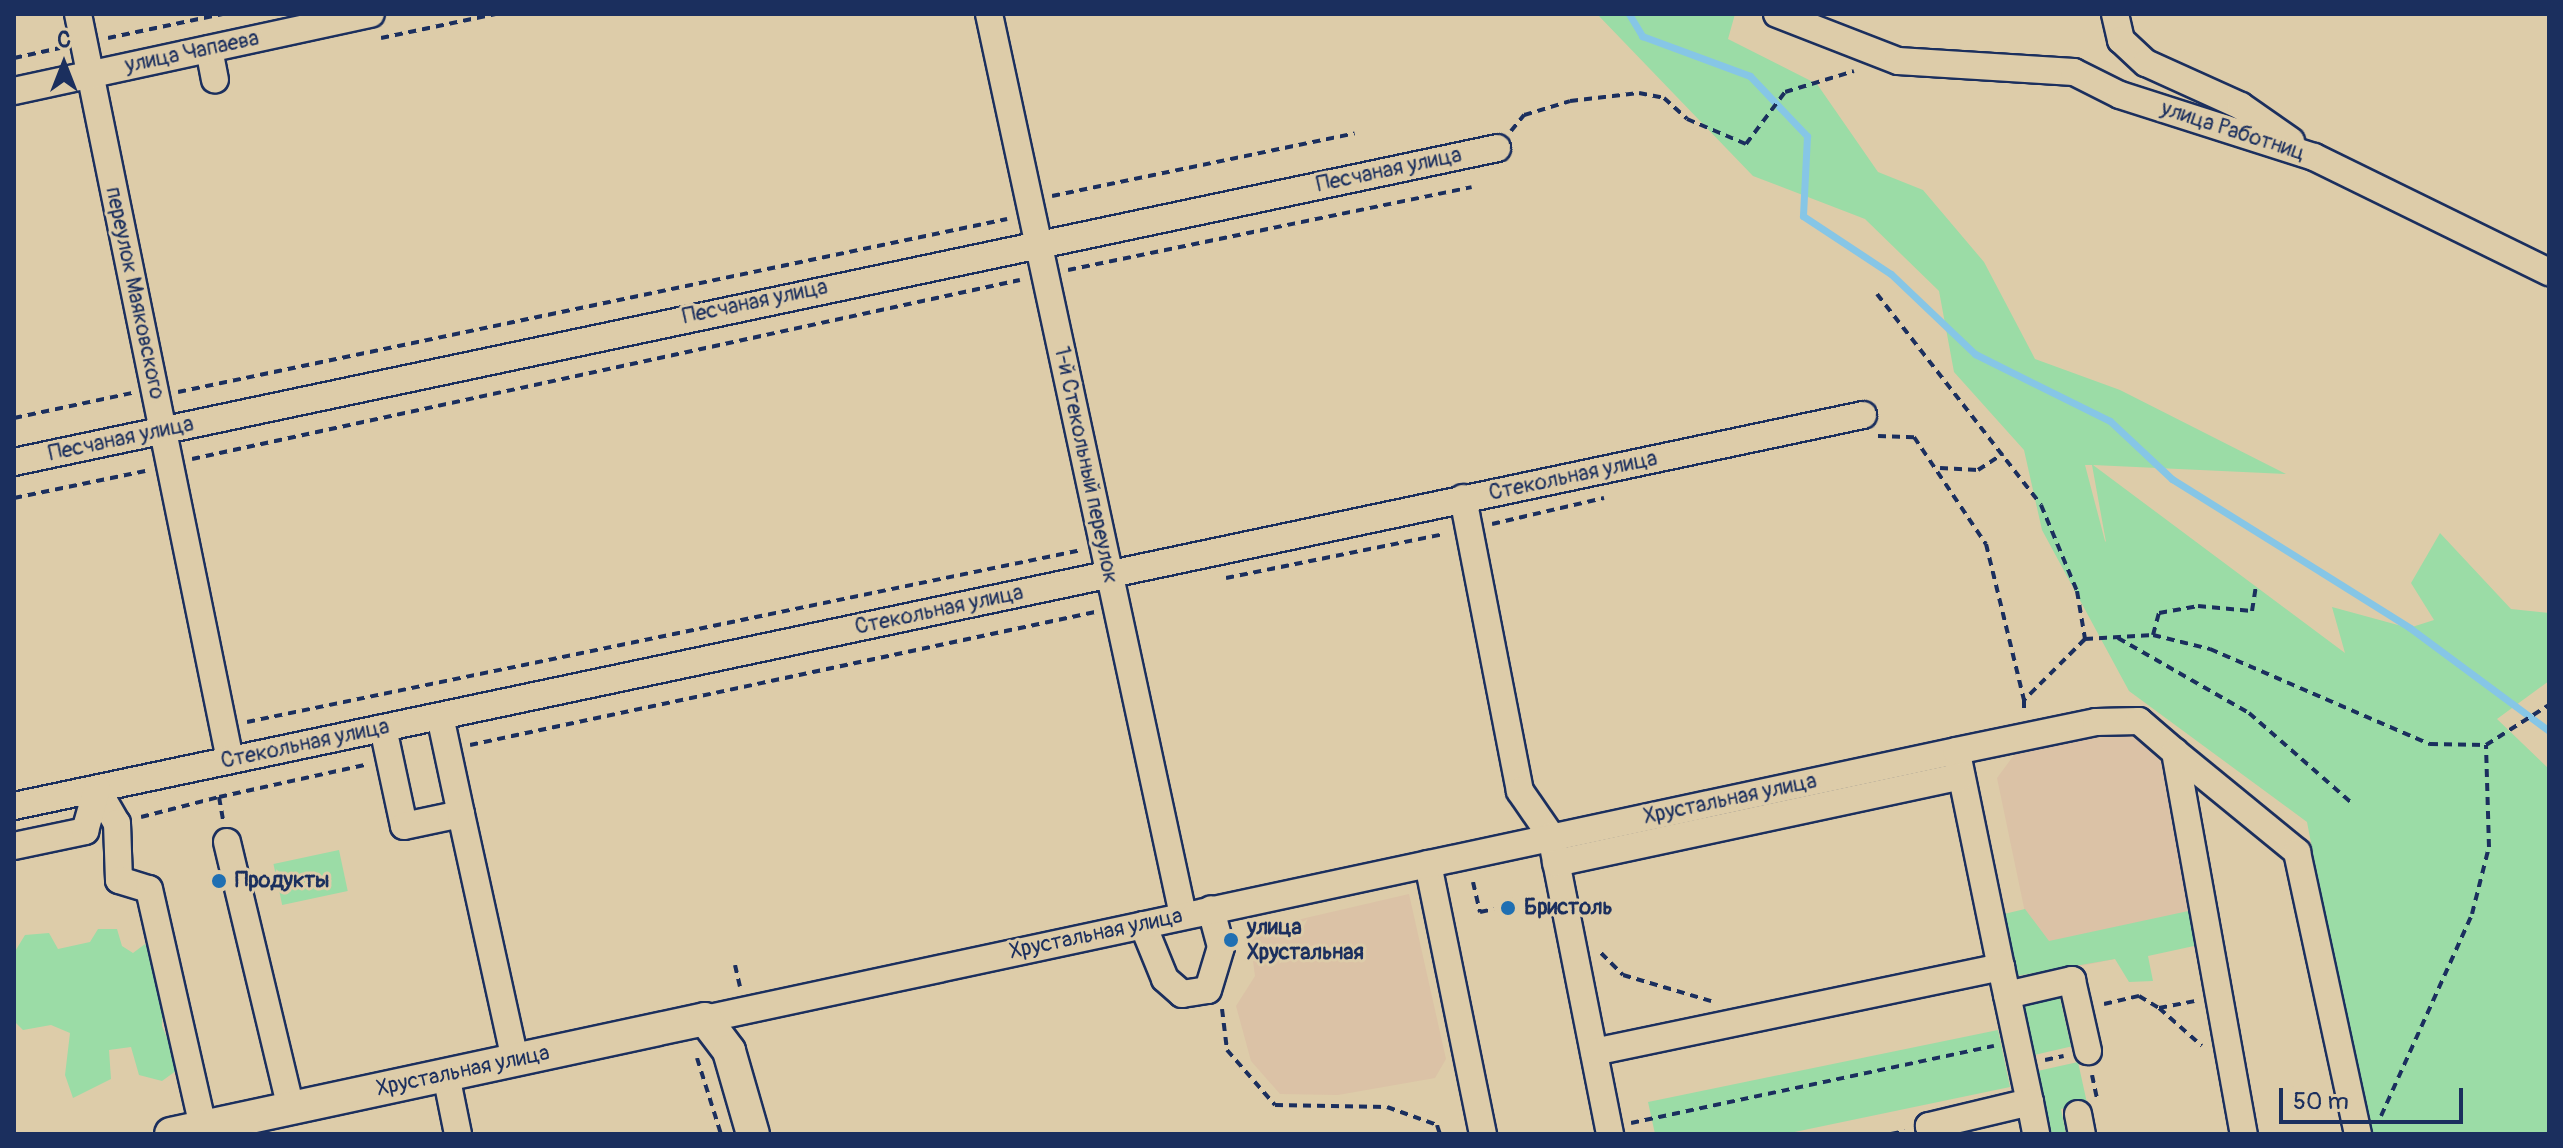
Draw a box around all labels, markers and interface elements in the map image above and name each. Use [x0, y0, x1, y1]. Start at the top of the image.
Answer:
north arrow [24, 24, 104, 104]
street label: улица Чапаева [123, 25, 261, 79]
text: С [57, 26, 71, 54]
street label: улица Работниц [2158, 95, 2308, 167]
street label: Песчаная улица [1314, 142, 1464, 198]
street label: переулок Маяковского [100, 184, 170, 402]
street label: Песчаная улица [680, 274, 830, 330]
street label: 1-й Стекольный переулок [1048, 344, 1124, 586]
street label: Песчаная улица [46, 411, 196, 467]
street label: Стекольная улица [1486, 445, 1660, 507]
street label: Стекольная улица [852, 579, 1026, 641]
street label: Стекольная улица [218, 713, 392, 775]
street label: Хрустальная улица [1641, 768, 1819, 830]
place label: Продукты [235, 868, 330, 894]
marker: Продукты [210, 872, 228, 890]
place label: Бристоль [1524, 895, 1613, 921]
marker: Бристоль [1499, 899, 1517, 917]
street label: Хрустальная улица [1007, 903, 1185, 965]
place label: улица Хрустальная [1247, 914, 1364, 966]
marker: улица Хрустальная [1222, 931, 1240, 949]
street label: Хрустальная улица [374, 1040, 552, 1102]
scale bar [2283, 1072, 2467, 1122]
text: 50 m [2293, 1087, 2349, 1116]

